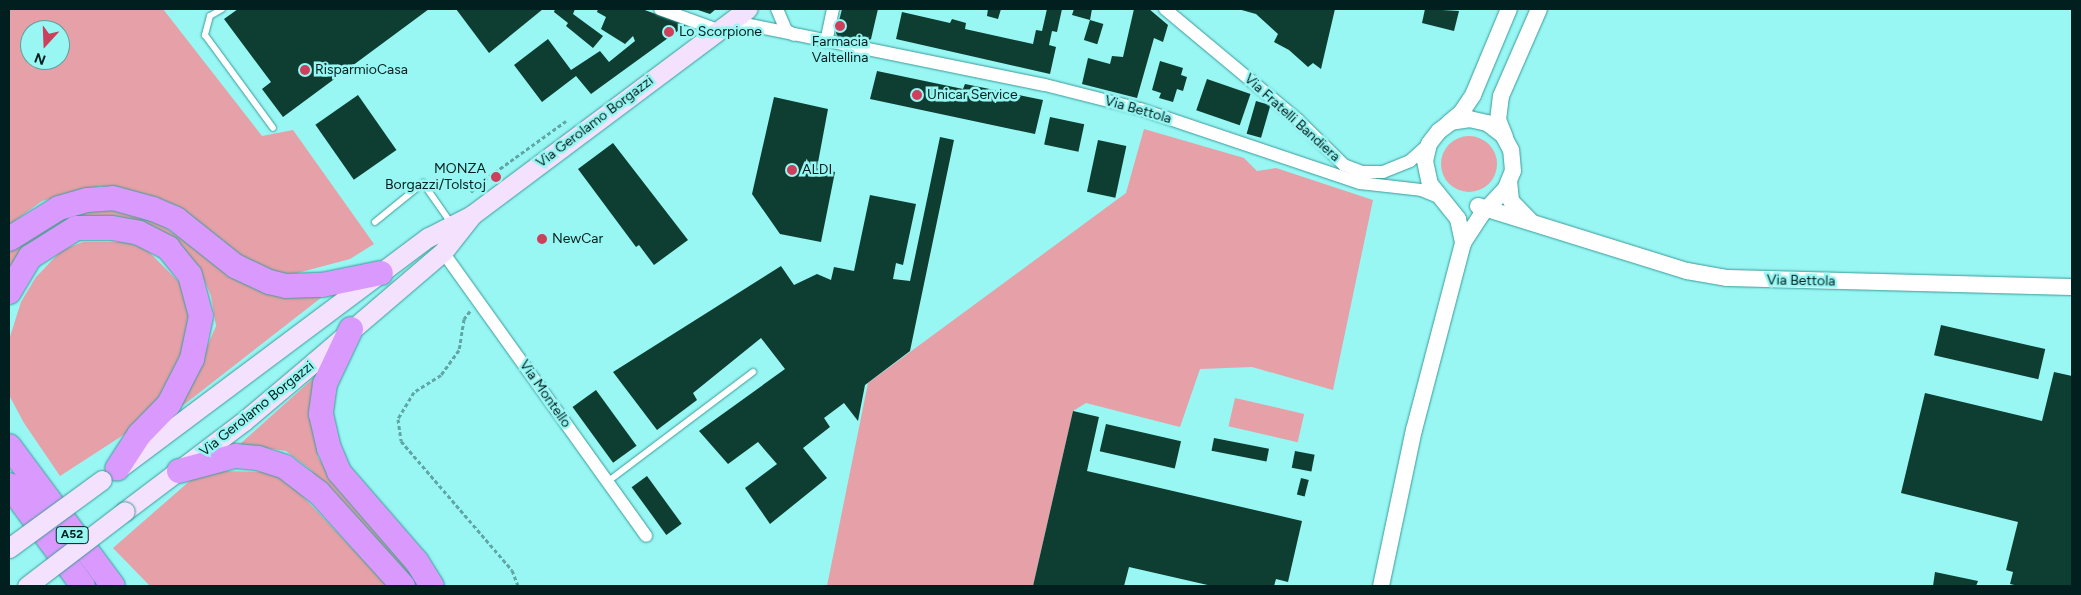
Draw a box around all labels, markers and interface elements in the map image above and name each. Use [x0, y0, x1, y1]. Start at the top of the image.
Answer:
north arrow [20, 20, 70, 70]
marker: Farmacia Valtellina [834, 20, 846, 32]
place label: Lo Scorpione [679, 24, 762, 40]
marker: Lo Scorpione [663, 26, 675, 38]
place label: Farmacia Valtellina [812, 34, 868, 66]
text: N [32, 49, 48, 68]
place label: RisparmioCasa [315, 62, 408, 78]
marker: RisparmioCasa [299, 64, 311, 76]
street label: Via Fratelli Bandiera [1241, 71, 1343, 165]
street label: Via Gerolamo Borgazzi [533, 73, 657, 171]
place label: Unicar Service [927, 87, 1018, 103]
marker: Unicar Service [911, 89, 923, 101]
street label: Via Bettola [1103, 92, 1173, 128]
place label: MONZA Borgazzi/Tolstoj [385, 161, 486, 193]
place label: ALDI [802, 162, 832, 178]
marker: ALDI [786, 164, 798, 176]
marker: MONZA Borgazzi/Tolstoj [490, 171, 502, 183]
place label: NewCar [552, 231, 603, 247]
marker: NewCar [536, 233, 548, 245]
street label: Via Bettola [1767, 272, 1835, 290]
street label: Via Montello [516, 357, 574, 431]
street label: Via Gerolamo Borgazzi [196, 358, 318, 460]
road number: A52 [56, 526, 88, 544]

